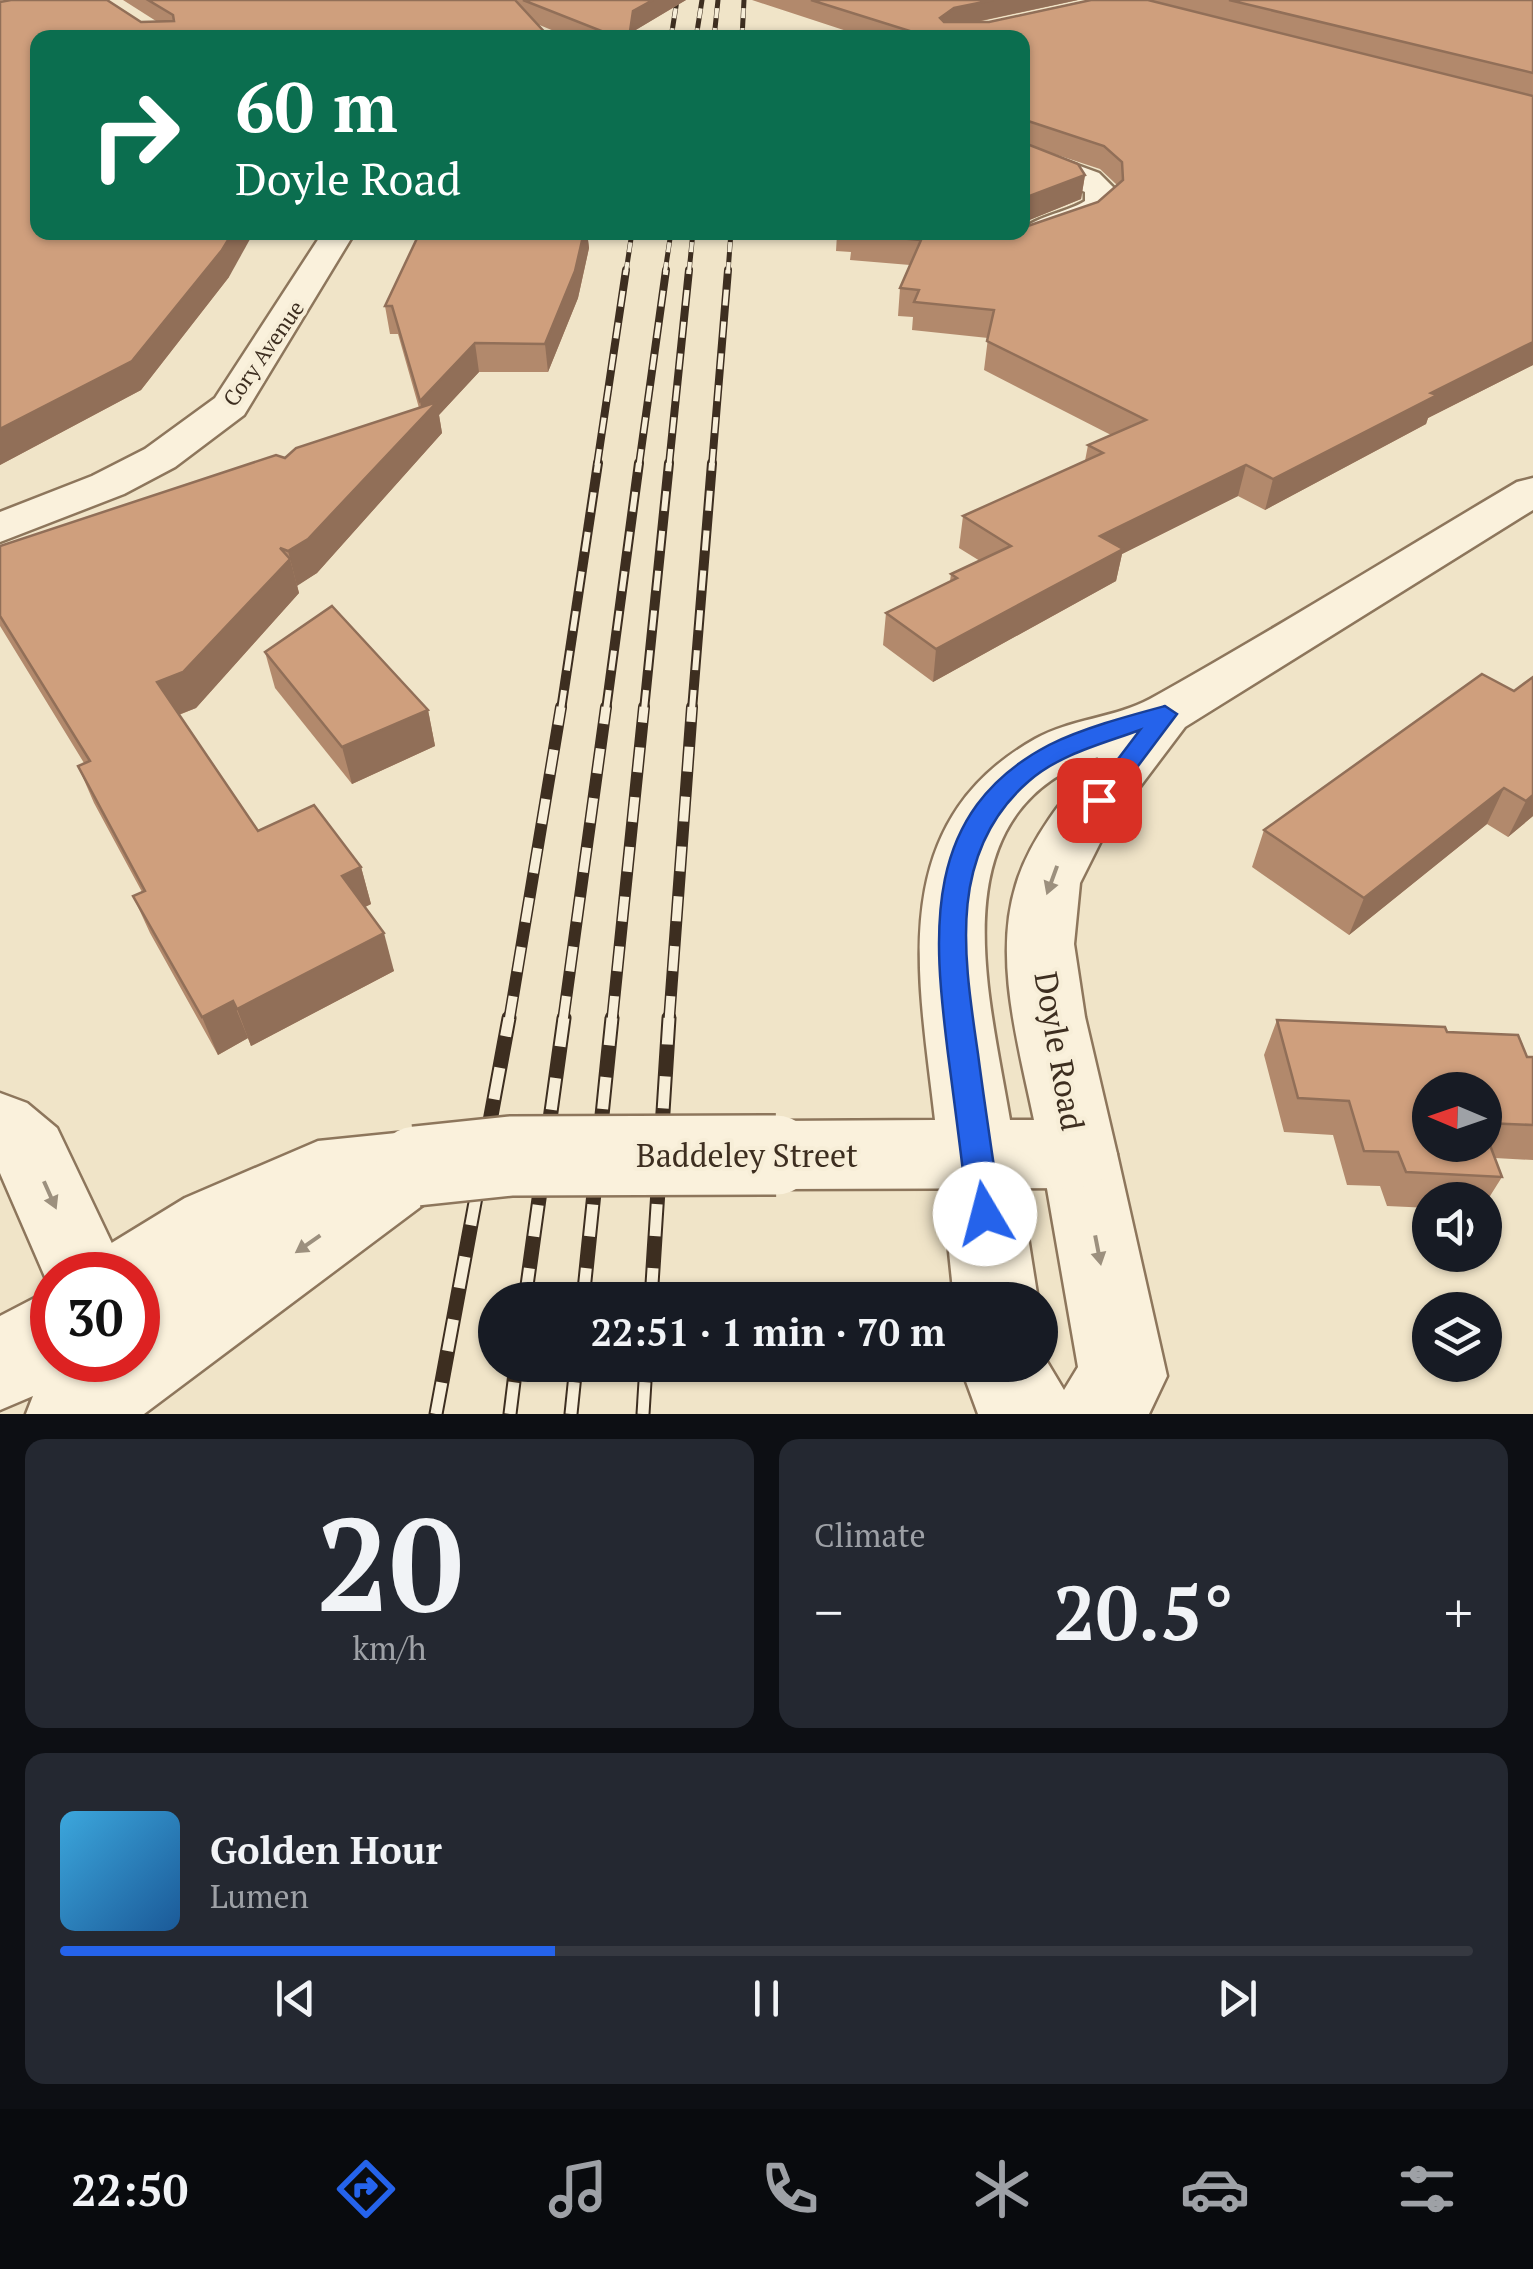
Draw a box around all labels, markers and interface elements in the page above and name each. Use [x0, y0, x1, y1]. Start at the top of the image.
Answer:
text: 60 m [235, 59, 398, 152]
icon: right [70, 70, 200, 200]
text: Doyle Road [235, 148, 461, 208]
street label: Cory Avenue [216, 294, 310, 412]
pin [1057, 758, 1142, 843]
icon: arrive [1072, 773, 1127, 828]
one-way arrow [1044, 865, 1059, 895]
street label: Doyle Road [1025, 968, 1095, 1134]
north arrow [1412, 1072, 1502, 1162]
map controls [1412, 1072, 1502, 1382]
street label: Baddeley Street [636, 1134, 858, 1176]
position arrow [933, 1162, 1037, 1266]
one-way arrow [42, 1180, 58, 1210]
button: sound [1412, 1182, 1502, 1272]
one-way arrow [295, 1233, 321, 1253]
one-way arrow [1090, 1235, 1106, 1266]
speed limit sign: 30 [30, 1252, 160, 1382]
button: layers [1412, 1292, 1502, 1382]
text: 22:51 · 1 min · 70 m [591, 1307, 945, 1357]
text: 20 [316, 1476, 463, 1648]
text: Climate [814, 1514, 926, 1556]
text: 20.5° [1053, 1562, 1234, 1661]
text: − [814, 1575, 843, 1648]
text: + [1444, 1575, 1473, 1648]
text: km/h [353, 1627, 426, 1669]
text: Golden Hour [210, 1825, 442, 1875]
text: Lumen [210, 1875, 309, 1917]
icon: previous [268, 1971, 323, 2026]
icon: pause [739, 1971, 794, 2026]
icon: next [1210, 1971, 1265, 2026]
icon: directions [331, 2154, 401, 2224]
icon: music [543, 2154, 613, 2224]
icon: phone [755, 2154, 825, 2224]
icon: climate [967, 2154, 1037, 2224]
icon: car [1180, 2154, 1250, 2224]
icon: filters [1392, 2154, 1462, 2224]
text: 22:50 [71, 2159, 188, 2219]

